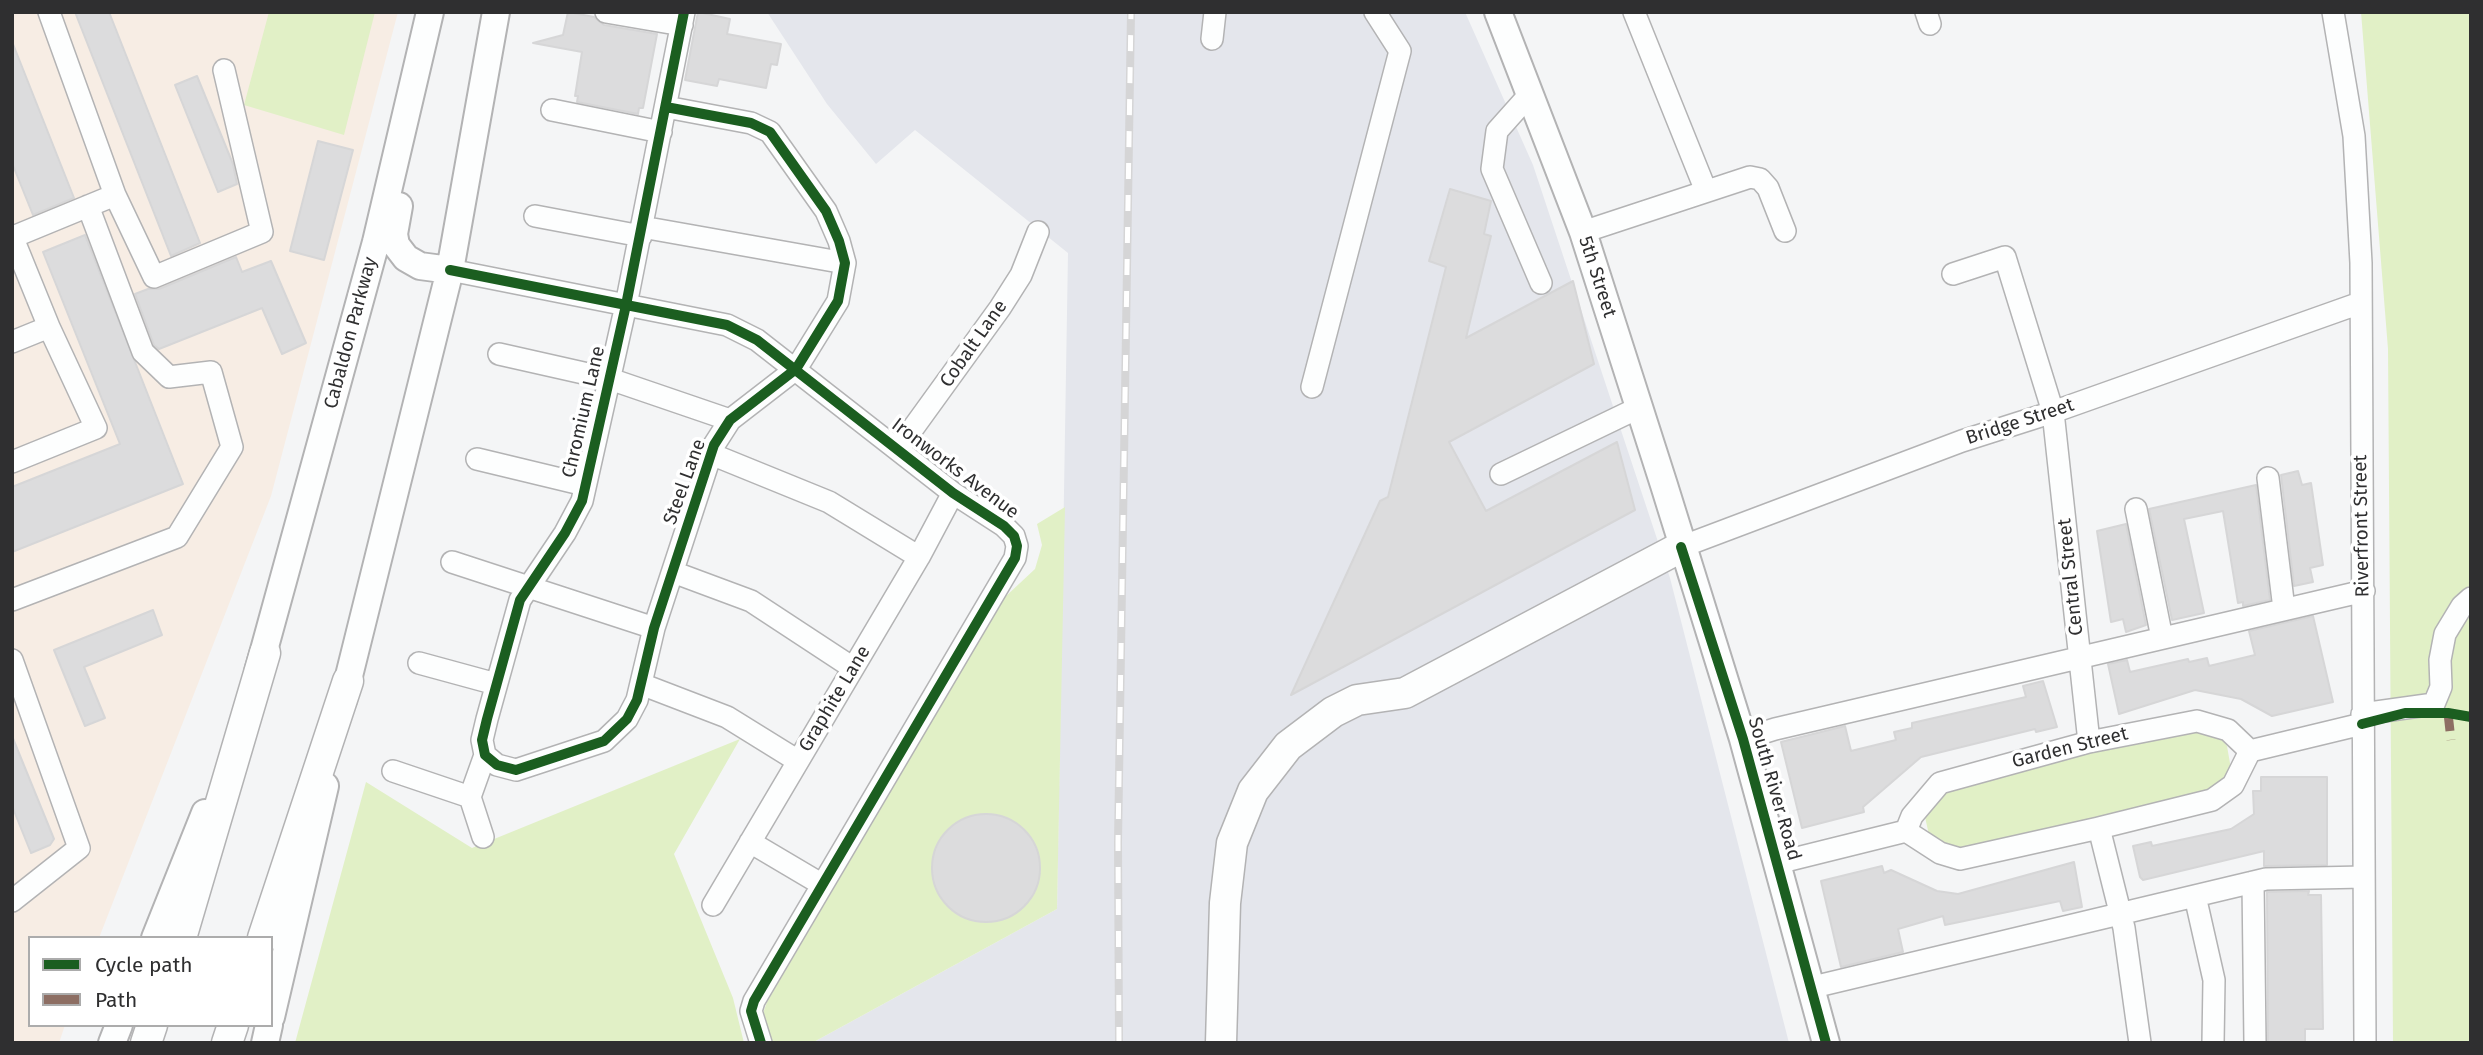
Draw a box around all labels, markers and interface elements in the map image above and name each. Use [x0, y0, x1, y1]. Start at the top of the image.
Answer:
street label: 5th Street [1573, 234, 1621, 320]
street label: Cabaldon Parkway [320, 255, 382, 411]
street label: Cobalt Lane [936, 296, 1012, 392]
street label: Chromium Lane [558, 344, 610, 480]
street label: Bridge Street [1963, 394, 2077, 450]
street label: Ironworks Avenue [887, 414, 1023, 524]
street label: Steel Lane [659, 436, 711, 528]
street label: Riverfront Street [2349, 455, 2375, 597]
street label: Central Street [2054, 517, 2088, 637]
street label: Graphite Lane [794, 642, 876, 756]
street label: South River Road [1743, 715, 1805, 863]
street label: Garden Street [2010, 723, 2130, 773]
legend [28, 936, 273, 1027]
text: Cycle path [95, 952, 193, 978]
text: Path [95, 987, 137, 1013]

